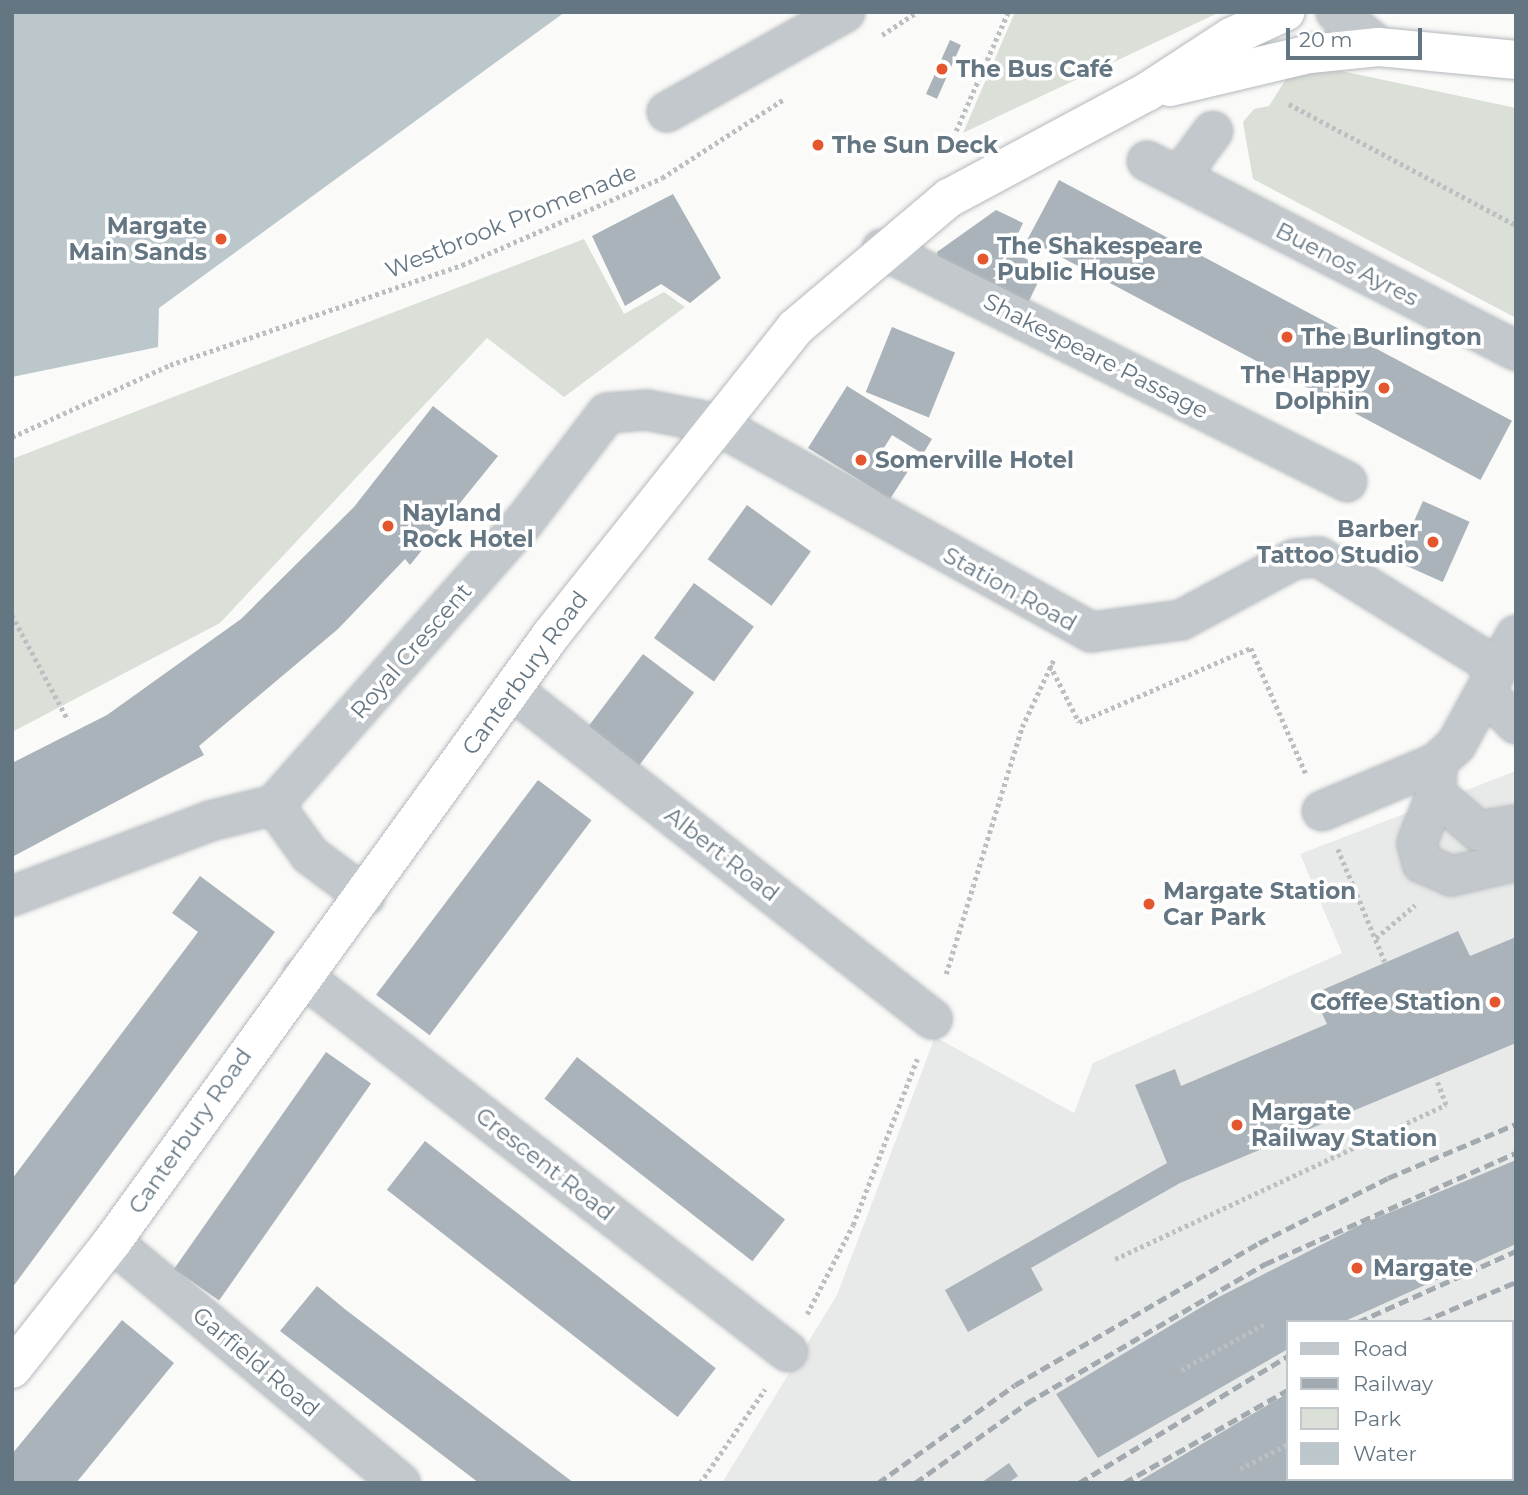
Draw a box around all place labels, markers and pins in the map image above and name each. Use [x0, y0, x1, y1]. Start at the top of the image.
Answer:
place label: The Bus Café [956, 55, 1113, 83]
marker: The Bus Café [934, 61, 950, 77]
place label: The Sun Deck [832, 131, 998, 159]
marker: The Sun Deck [810, 137, 826, 153]
place label: Margate Main Sands [69, 212, 207, 266]
marker: Margate Main Sands [213, 231, 229, 247]
place label: The Shakespeare Public House [997, 232, 1203, 286]
marker: The Shakespeare Public House [975, 251, 991, 267]
place label: The Burlington [1301, 323, 1482, 351]
marker: The Burlington [1279, 329, 1295, 345]
place label: The Happy Dolphin [1241, 361, 1370, 415]
marker: The Happy Dolphin [1376, 380, 1392, 396]
place label: Somerville Hotel [875, 446, 1074, 474]
marker: Somerville Hotel [853, 452, 869, 468]
place label: Nayland Rock Hotel [402, 499, 534, 553]
place label: Barber Tattoo Studio [1257, 515, 1419, 569]
marker: Nayland Rock Hotel [380, 518, 396, 534]
marker: Barber Tattoo Studio [1425, 534, 1441, 550]
place label: Margate Station Car Park [1163, 877, 1356, 931]
marker: Margate Station Car Park [1141, 896, 1157, 912]
place label: Coffee Station [1310, 988, 1481, 1016]
marker: Coffee Station [1487, 994, 1503, 1010]
place label: Margate Railway Station [1251, 1098, 1437, 1152]
marker: Margate Railway Station [1229, 1117, 1245, 1133]
place label: Margate [1373, 1254, 1473, 1282]
marker: Margate [1347, 1258, 1367, 1278]

